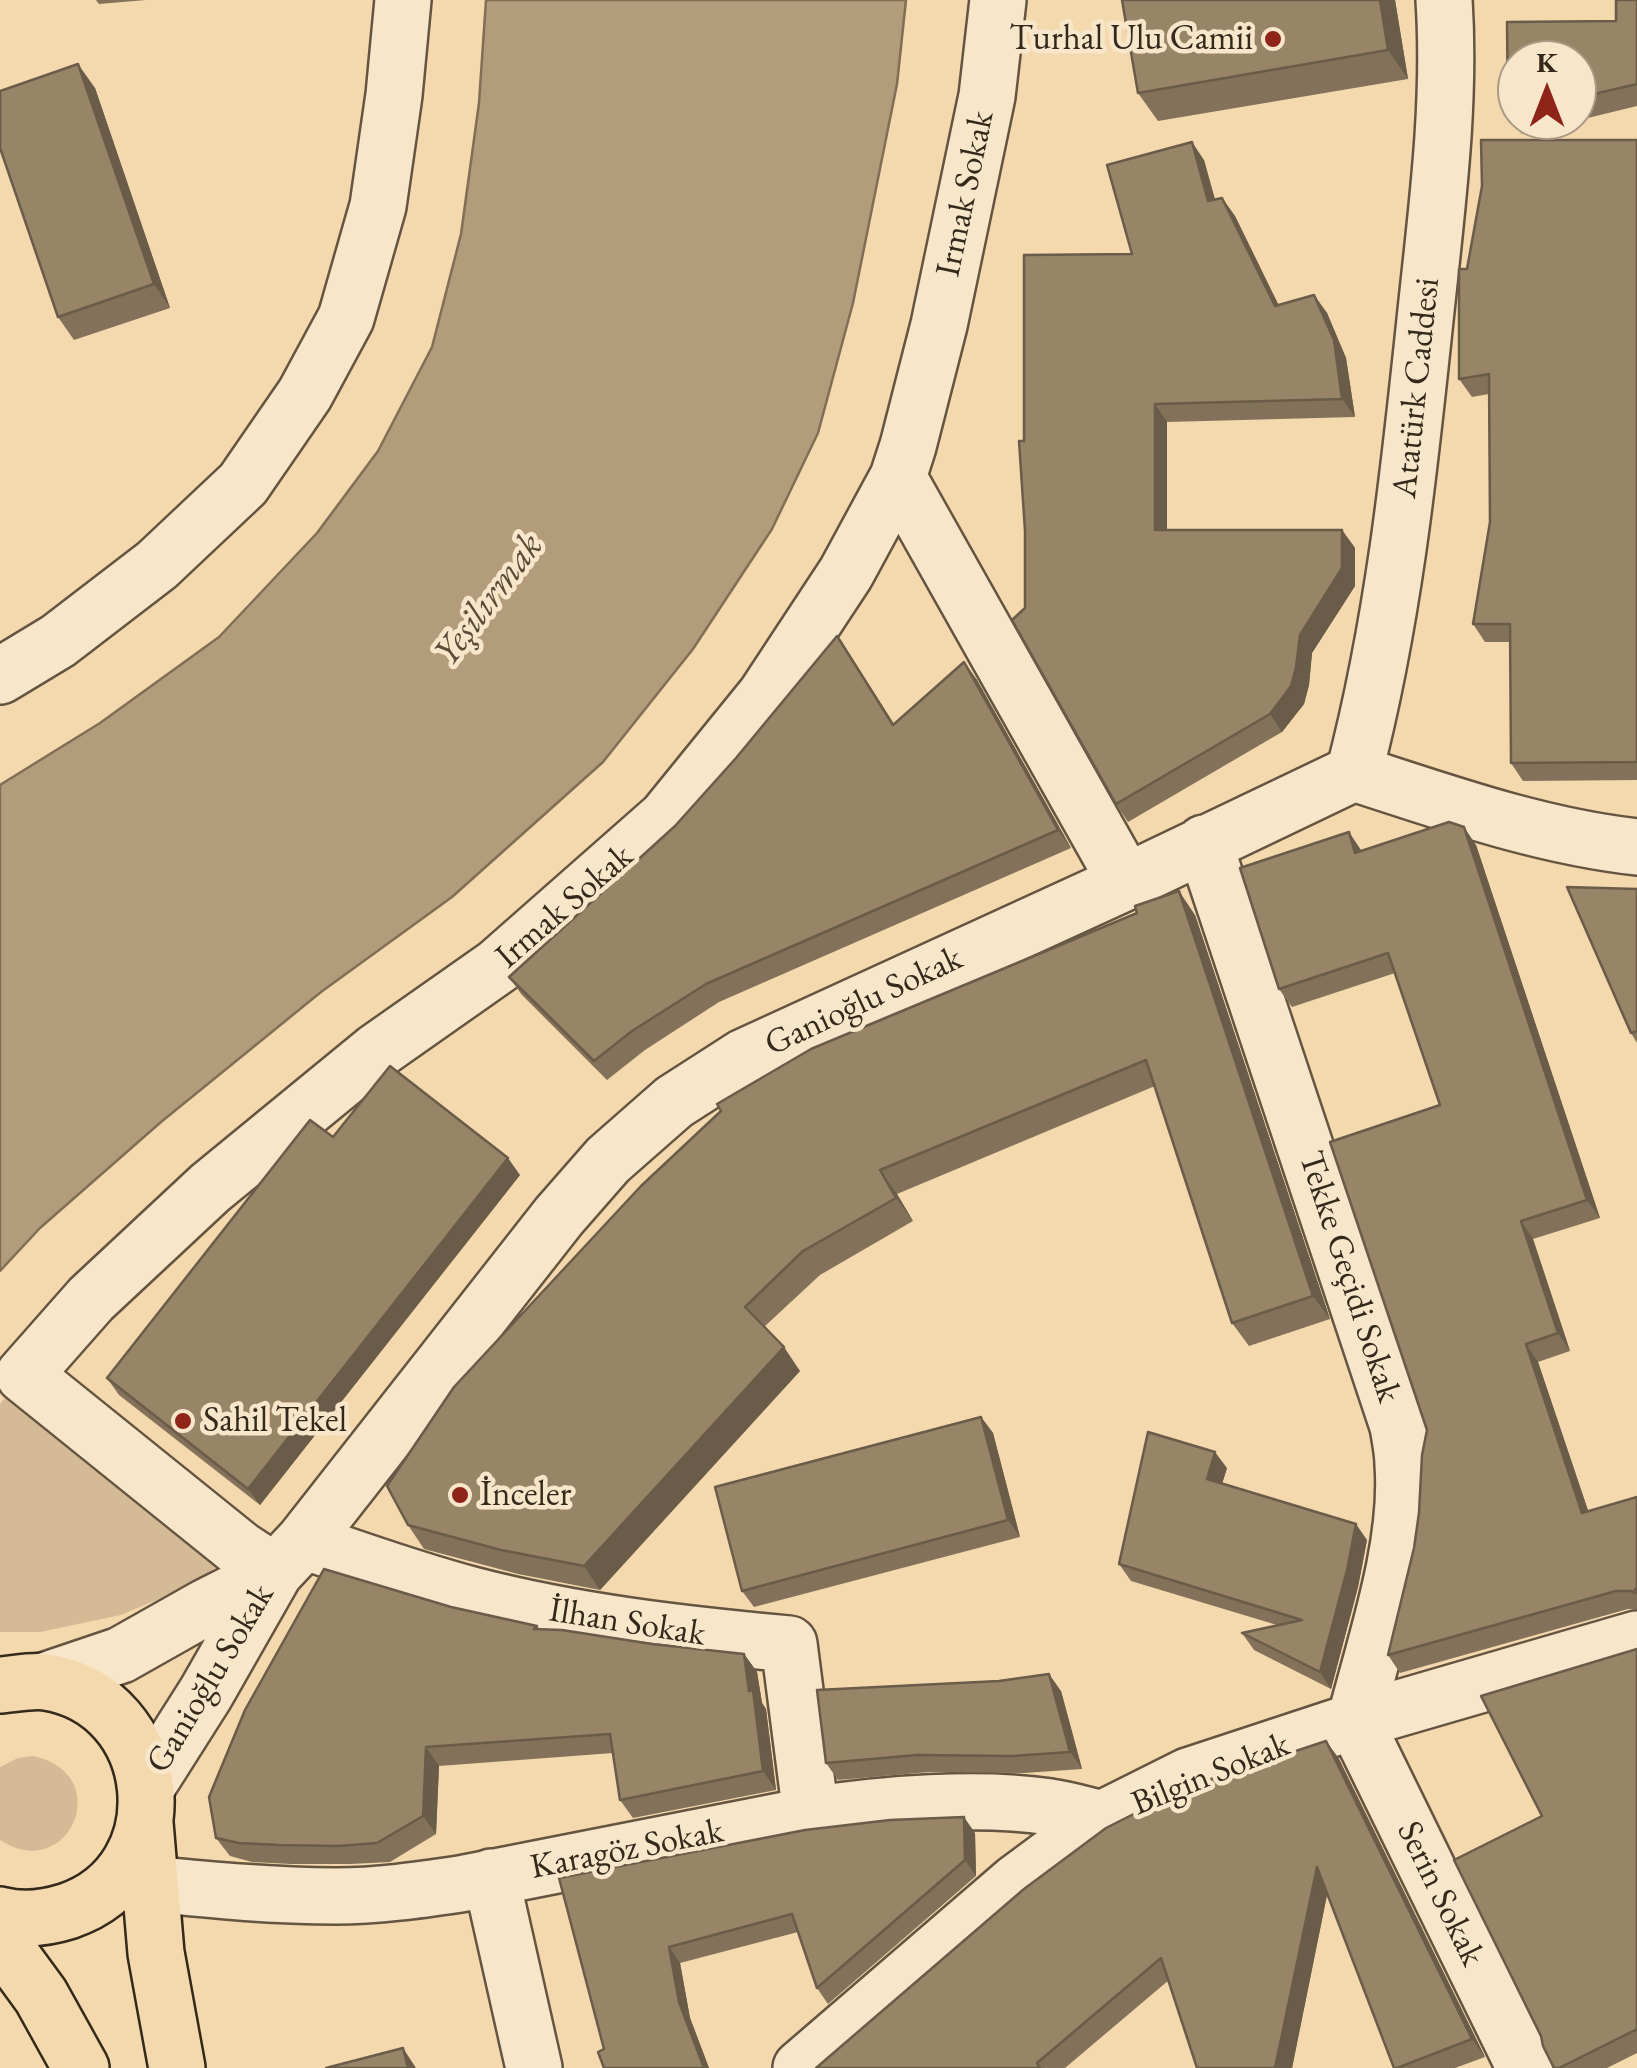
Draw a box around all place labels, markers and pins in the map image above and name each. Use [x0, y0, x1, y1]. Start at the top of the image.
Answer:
place label: Turhal Ulu Camii [1009, 18, 1253, 60]
marker: Turhal Ulu Camii [1262, 28, 1284, 50]
place label: Sahil Tekel [203, 1400, 347, 1442]
marker: Sahil Tekel [172, 1410, 194, 1432]
place label: İnceler [480, 1474, 571, 1516]
marker: İnceler [449, 1484, 471, 1506]

